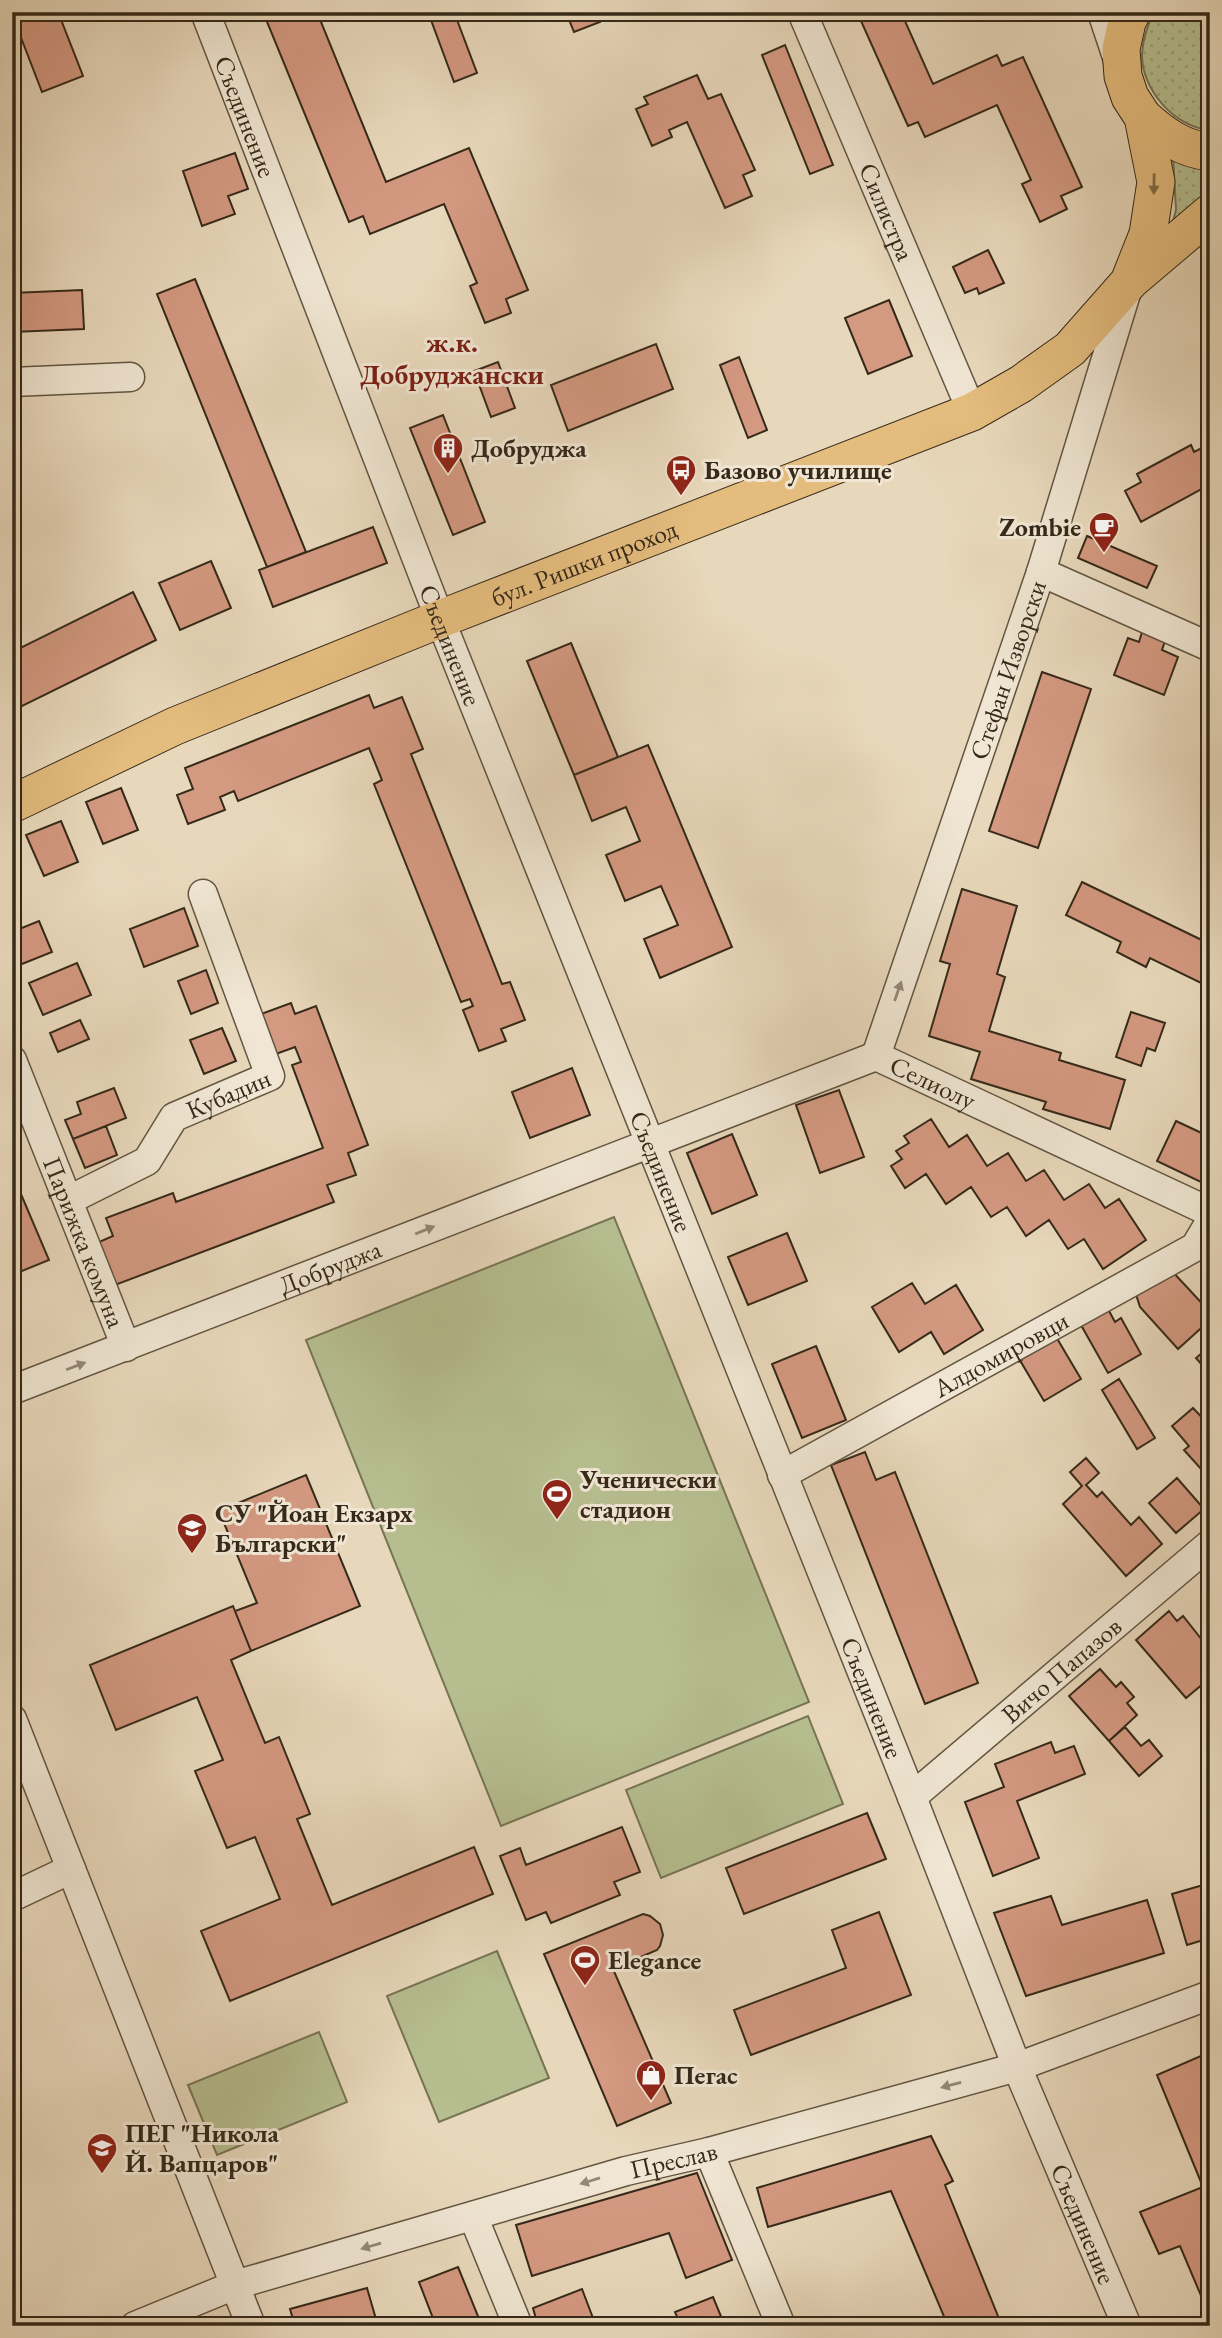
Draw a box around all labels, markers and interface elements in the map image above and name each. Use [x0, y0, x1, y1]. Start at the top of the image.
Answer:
street label: Съединение [207, 51, 284, 182]
street label: Силистра [851, 158, 923, 266]
one-way arrow [1148, 173, 1160, 195]
district label: ж.к. Добруджански [360, 324, 544, 392]
building icon: Добруджа [431, 431, 465, 475]
place label: Добруджа [471, 431, 587, 465]
bus stop icon: Базово училище [664, 453, 698, 497]
place label: Базово училище [704, 453, 892, 487]
place label: Zombie [999, 510, 1081, 544]
cafe icon: Zombie [1087, 510, 1121, 554]
street label: бул. Ришки проход [486, 511, 682, 614]
street label: Стефан Изворски [961, 575, 1054, 764]
street label: Съединение [411, 580, 490, 711]
one-way arrow [893, 980, 904, 1001]
street label: Селиолу [884, 1048, 982, 1117]
street label: Кубадин [181, 1061, 276, 1127]
street label: Съединение [622, 1106, 701, 1237]
street label: Парижка комуна [35, 1152, 134, 1333]
one-way arrow [415, 1225, 436, 1236]
street label: Добруджа [274, 1232, 387, 1302]
street label: Алдомировци [926, 1303, 1075, 1406]
one-way arrow [66, 1360, 87, 1371]
place label: Ученически стадион [579, 1462, 717, 1526]
sports icon: Ученически стадион [540, 1477, 574, 1521]
place label: СУ "Йоан Екзарх Български" [215, 1496, 413, 1560]
school or university icon: СУ "Йоан Екзарх Български" [175, 1511, 209, 1555]
street label: Вичо Папазов [994, 1609, 1129, 1731]
street label: Съединение [833, 1632, 912, 1763]
sports icon: Elegance [568, 1943, 602, 1987]
place label: Elegance [608, 1943, 701, 1977]
shop icon: Пегас [634, 2058, 668, 2102]
place label: Пегас [674, 2058, 738, 2092]
one-way arrow [941, 2081, 962, 2091]
place label: ПЕГ "Никола Й. Вапцаров" [125, 2116, 280, 2180]
school or university icon: ПЕГ "Никола Й. Вапцаров" [85, 2131, 119, 2175]
street label: Преслав [626, 2134, 721, 2187]
street label: Съединение [1043, 2158, 1124, 2289]
one-way arrow [579, 2177, 600, 2187]
one-way arrow [360, 2241, 382, 2252]

